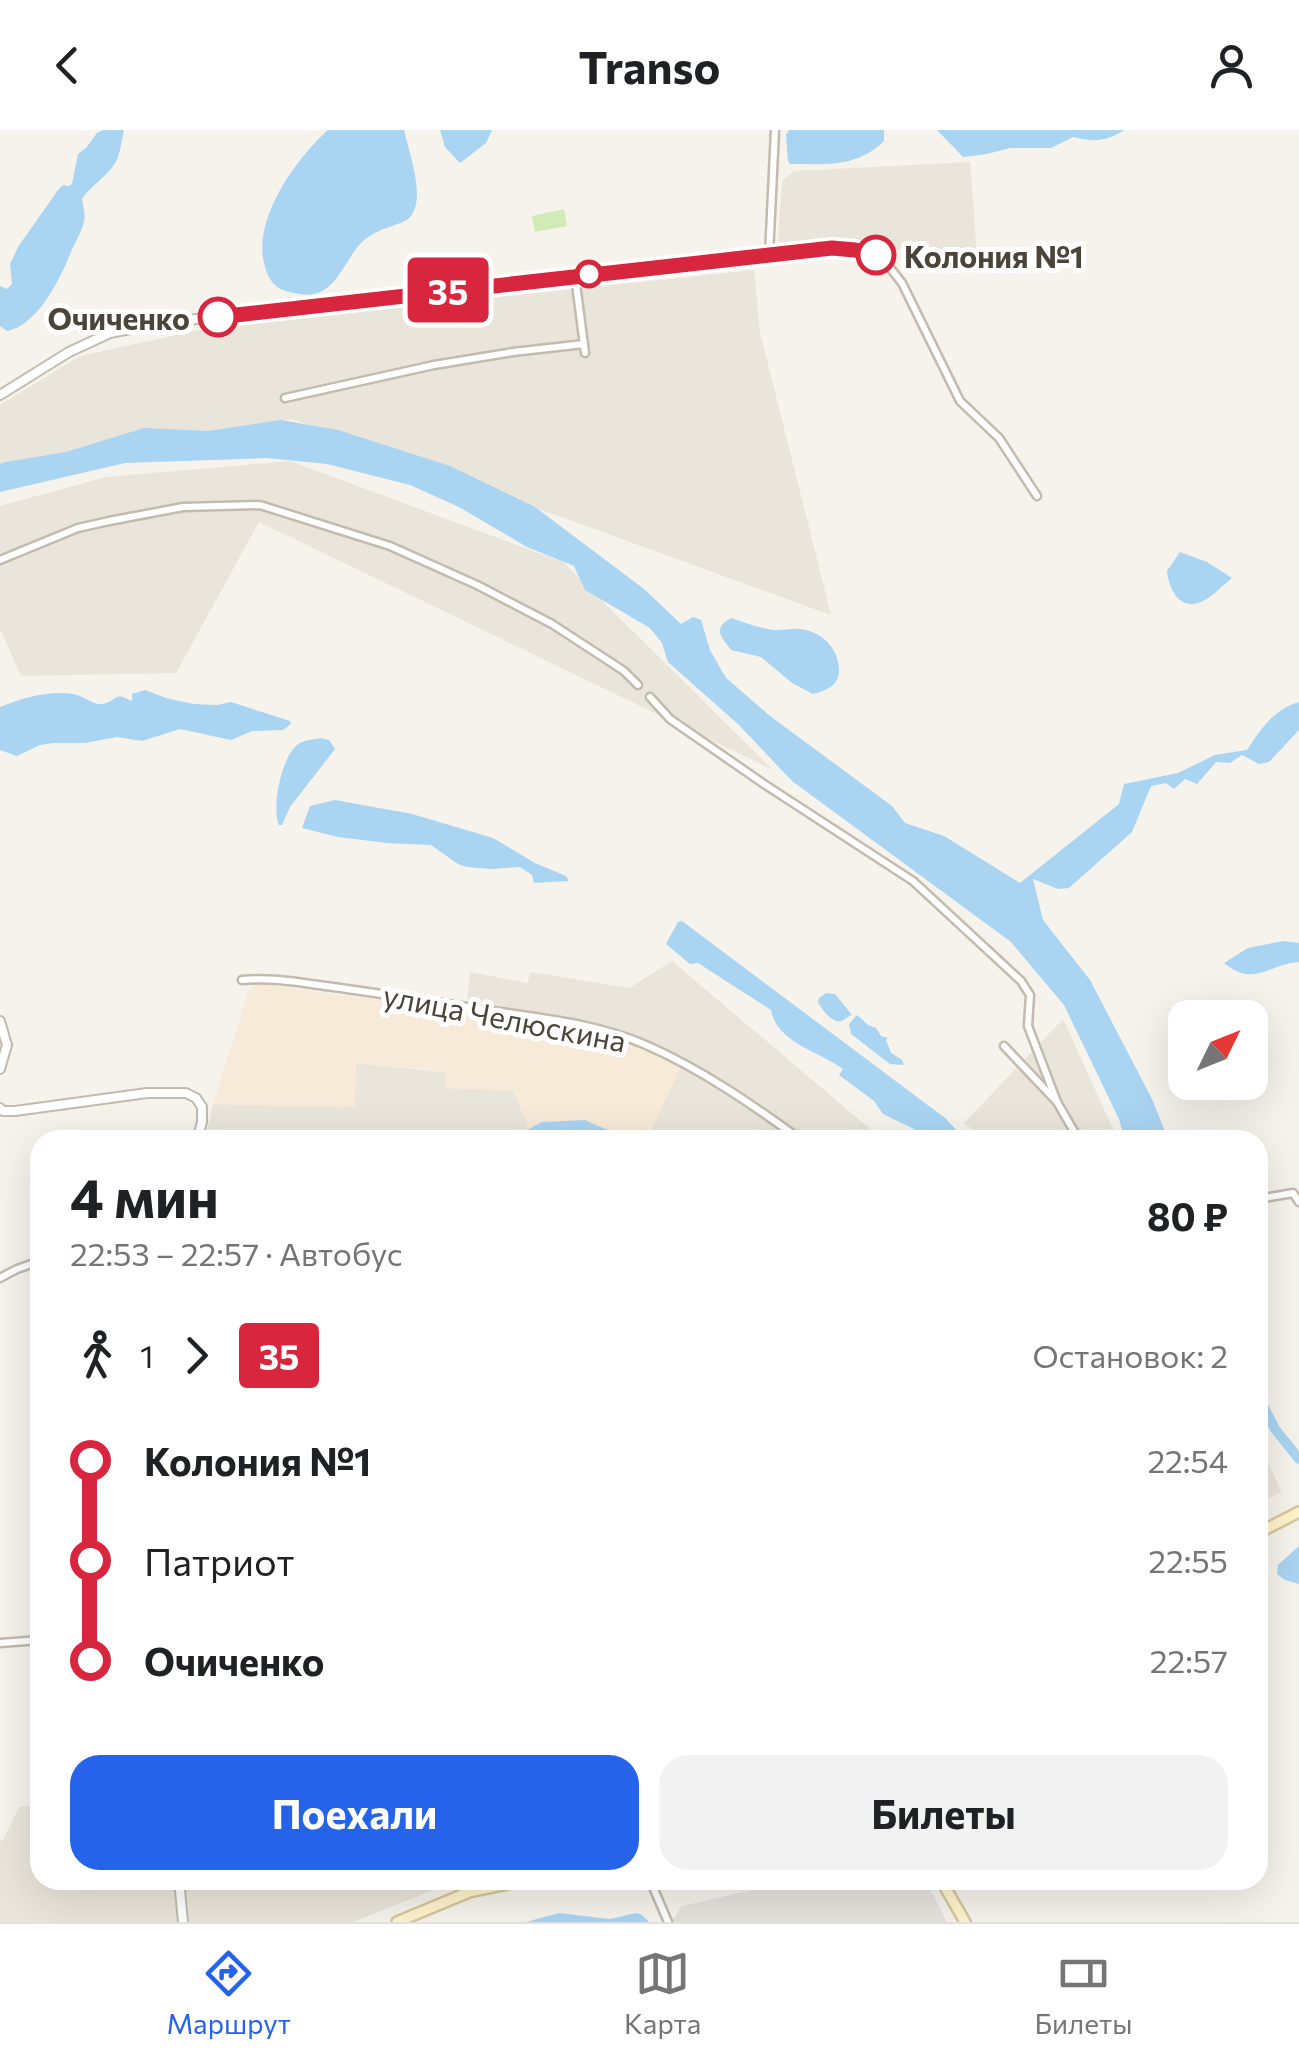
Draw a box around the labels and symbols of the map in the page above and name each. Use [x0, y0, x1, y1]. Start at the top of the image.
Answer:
marker: Колония №1 [857, 236, 895, 274]
place label: Колония №1 [904, 237, 1083, 274]
line badge: 35 [403, 258, 493, 322]
unlabelled marker [576, 261, 602, 287]
marker: Очиченко [199, 298, 237, 336]
place label: Очиченко [47, 299, 190, 336]
street label: улица Челюскина [380, 975, 630, 1059]
north arrow [1168, 1000, 1268, 1100]

